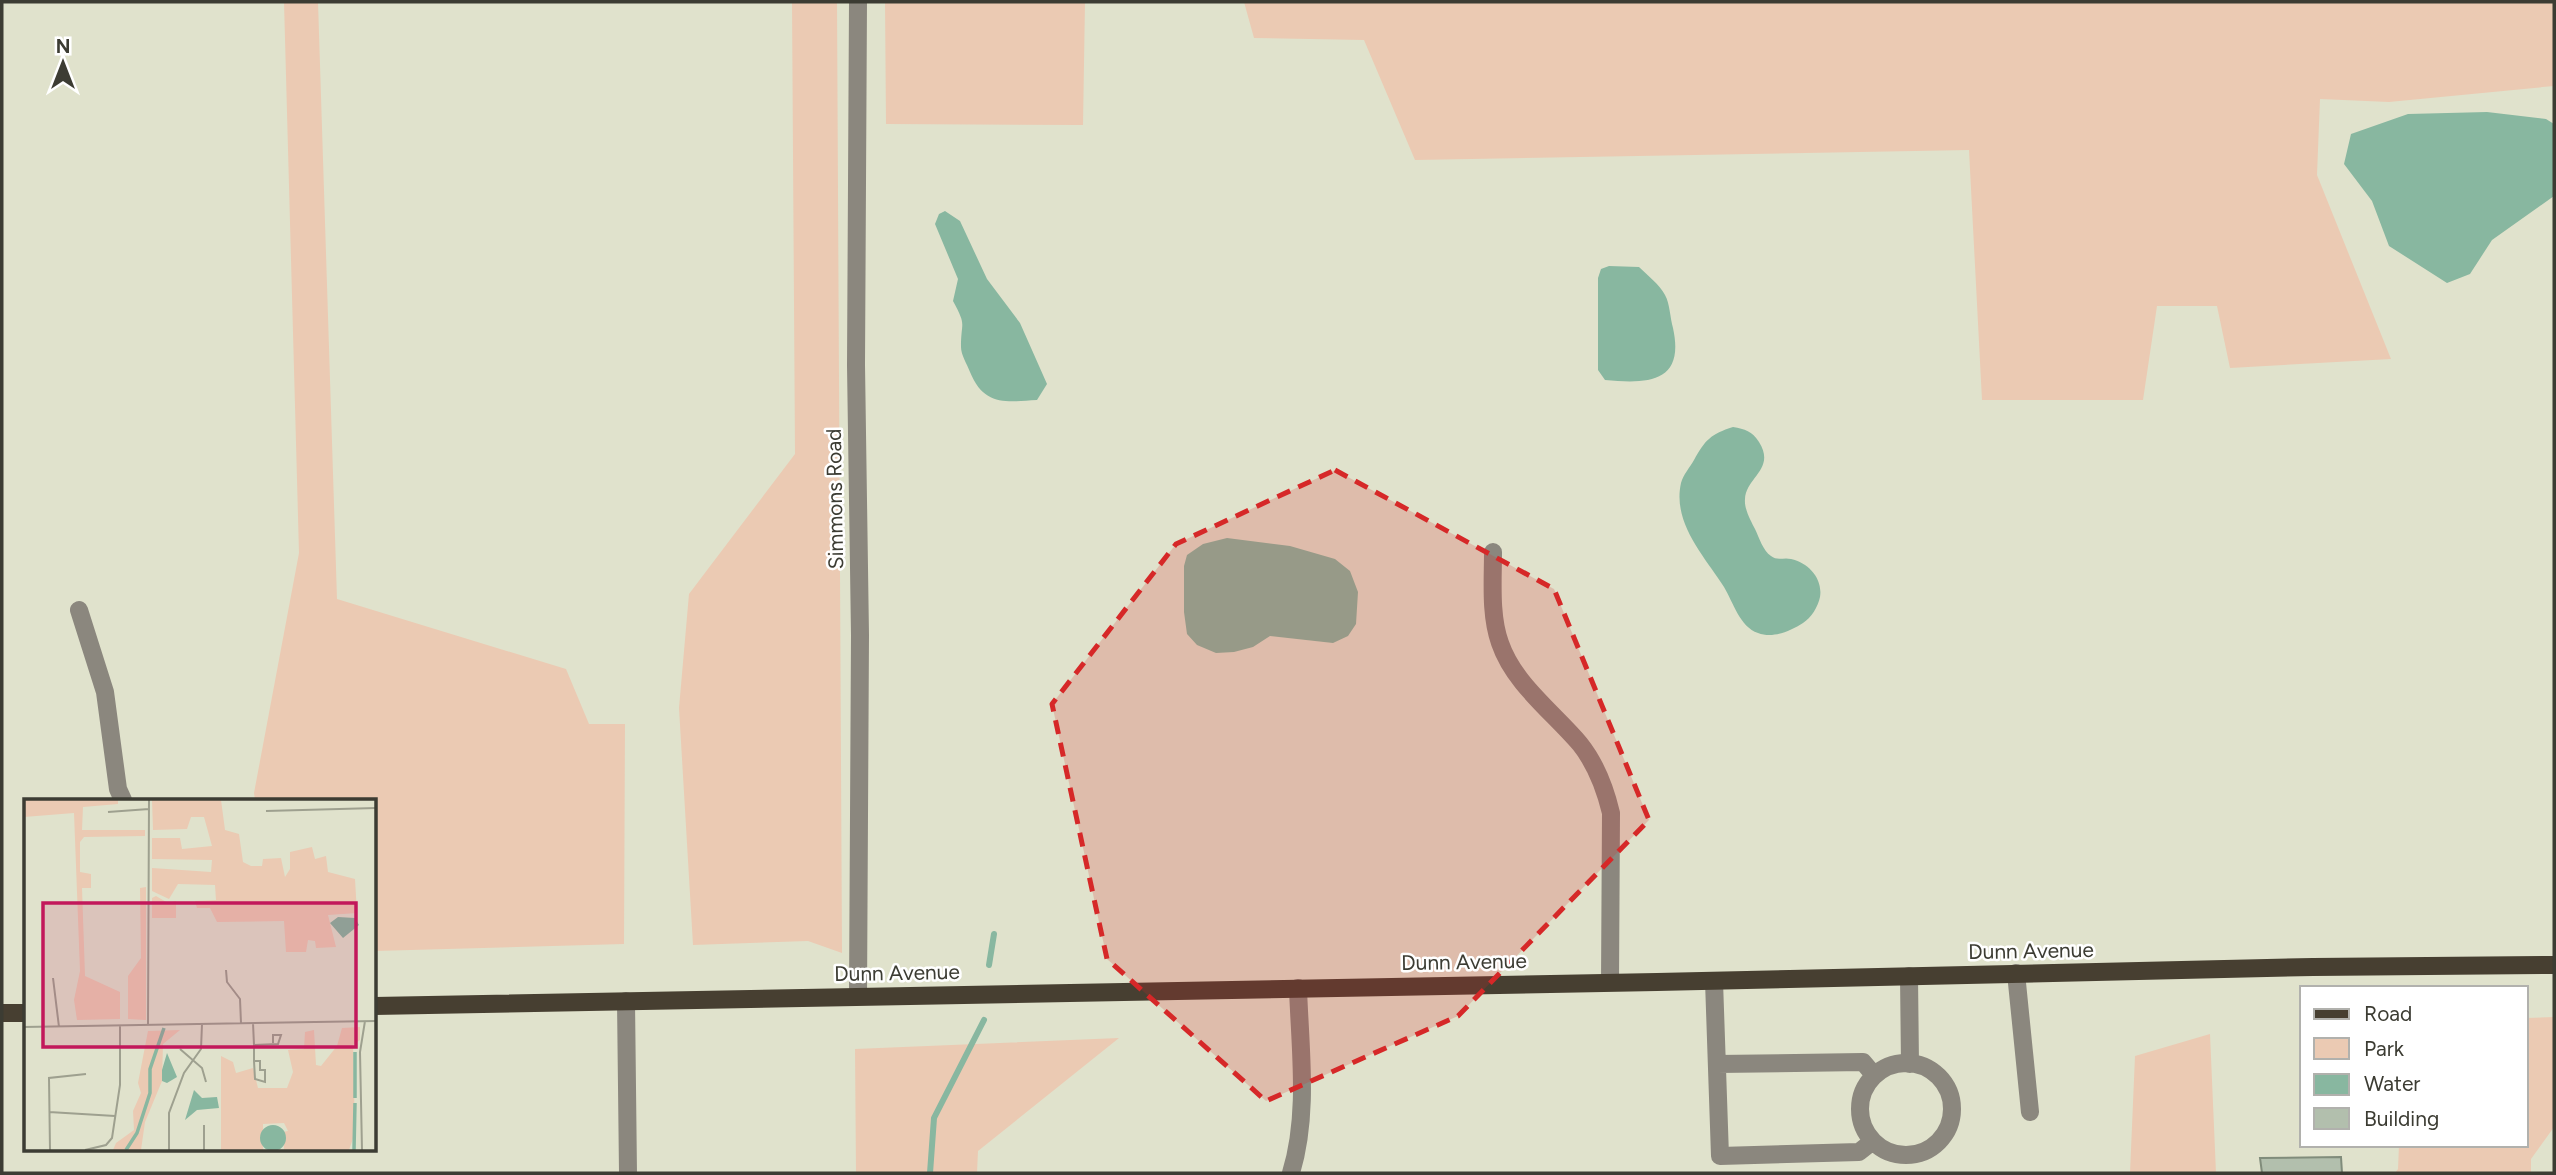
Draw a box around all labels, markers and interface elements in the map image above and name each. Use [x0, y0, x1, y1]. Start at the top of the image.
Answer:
north arrow [28, 28, 98, 98]
text: N [56, 35, 70, 58]
street label: Simmons Road [821, 428, 848, 570]
inset map [24, 799, 376, 1150]
street label: Dunn Avenue [1968, 937, 2094, 964]
street label: Dunn Avenue [1401, 948, 1527, 975]
street label: Dunn Avenue [834, 959, 960, 986]
legend [2300, 986, 2528, 1147]
text: Road [2364, 1001, 2412, 1026]
text: Park [2364, 1036, 2405, 1061]
text: Water [2364, 1071, 2420, 1096]
text: Building [2364, 1106, 2439, 1131]

